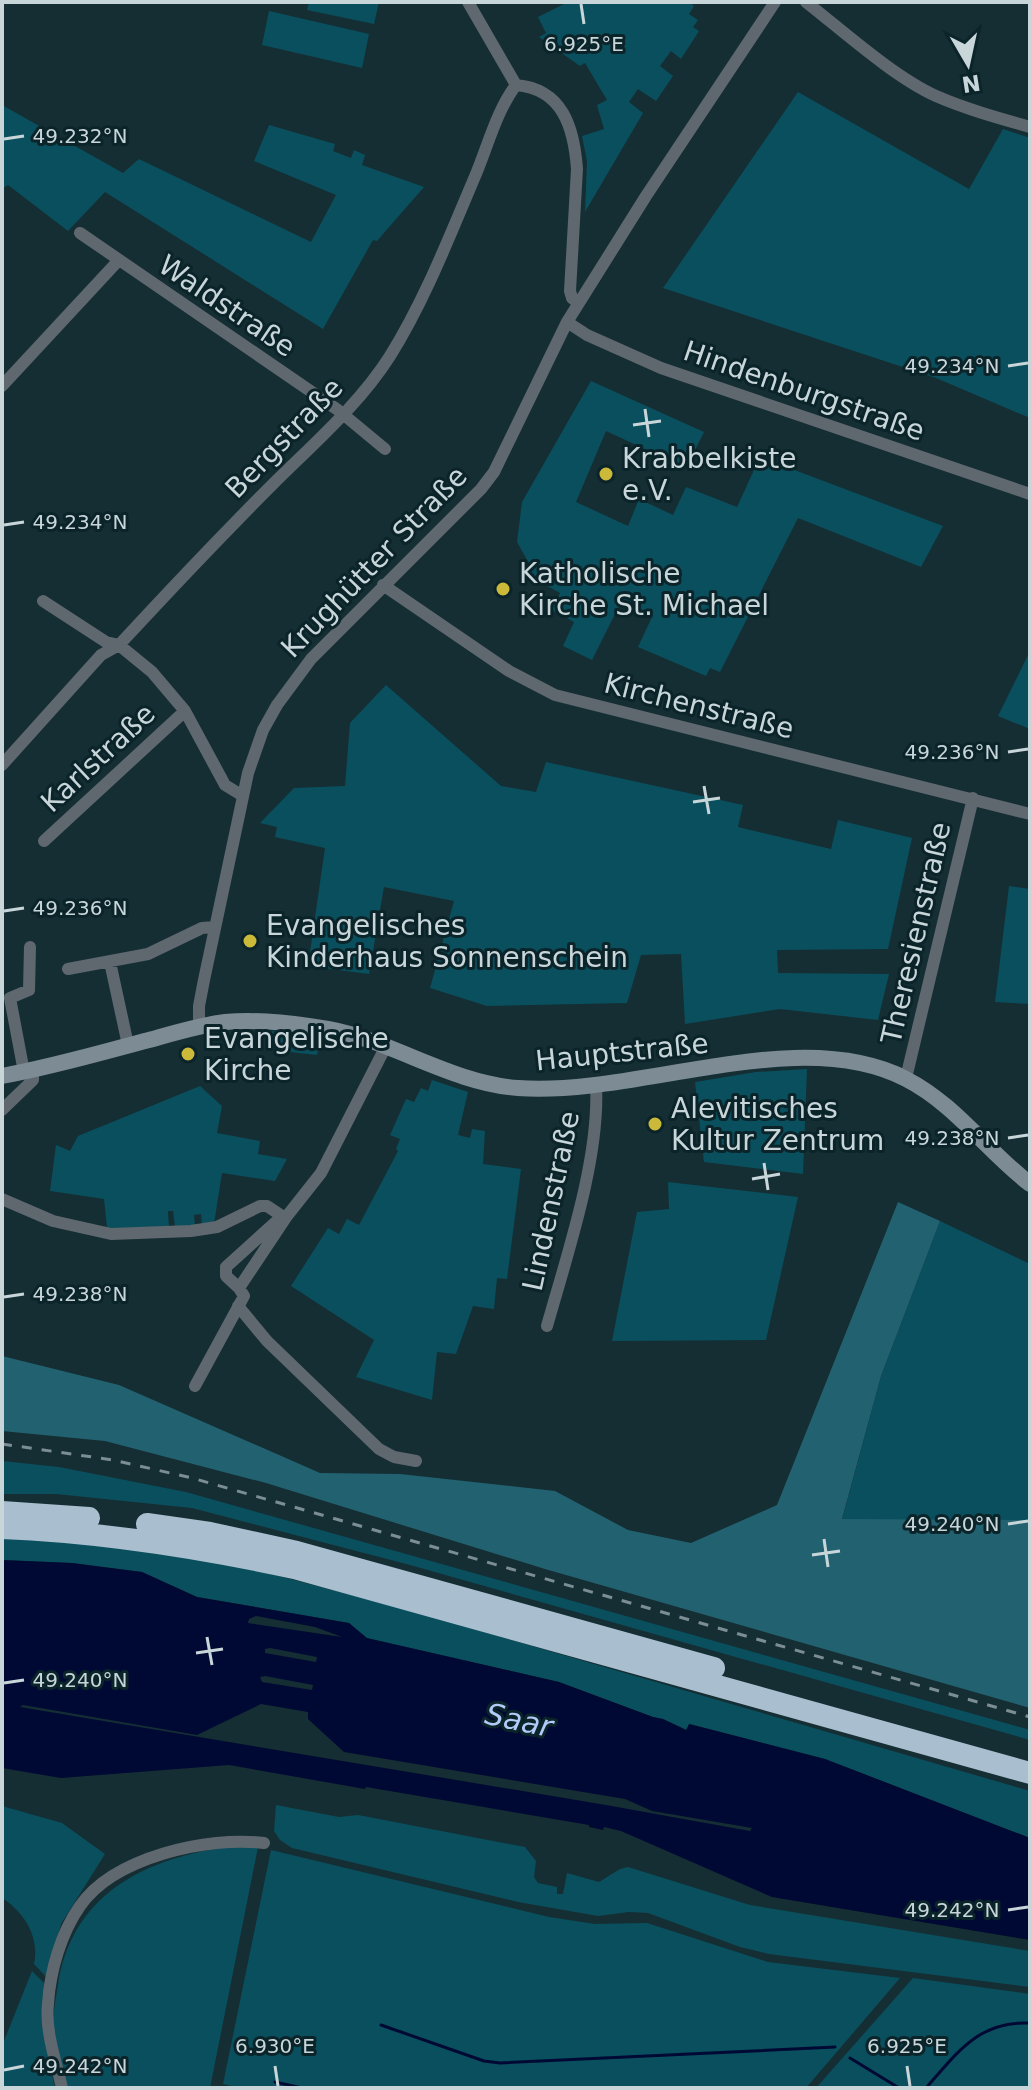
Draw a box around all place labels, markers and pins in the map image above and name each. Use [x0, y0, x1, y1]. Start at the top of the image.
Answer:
place label: Krabbelkiste e.V. [622, 442, 796, 507]
marker: Krabbelkiste e.V. [597, 465, 615, 483]
place label: Katholische Kirche St. Michael [519, 557, 769, 622]
marker: Katholische Kirche St. Michael [494, 580, 512, 598]
place label: Evangelisches Kinderhaus Sonnenschein [266, 909, 628, 974]
marker: Evangelisches Kinderhaus Sonnenschein [241, 932, 259, 950]
place label: Evangelische Kirche [204, 1022, 389, 1087]
marker: Evangelische Kirche [179, 1045, 197, 1063]
place label: Alevitisches Kultur Zentrum [671, 1092, 884, 1157]
marker: Alevitisches Kultur Zentrum [646, 1115, 664, 1133]

